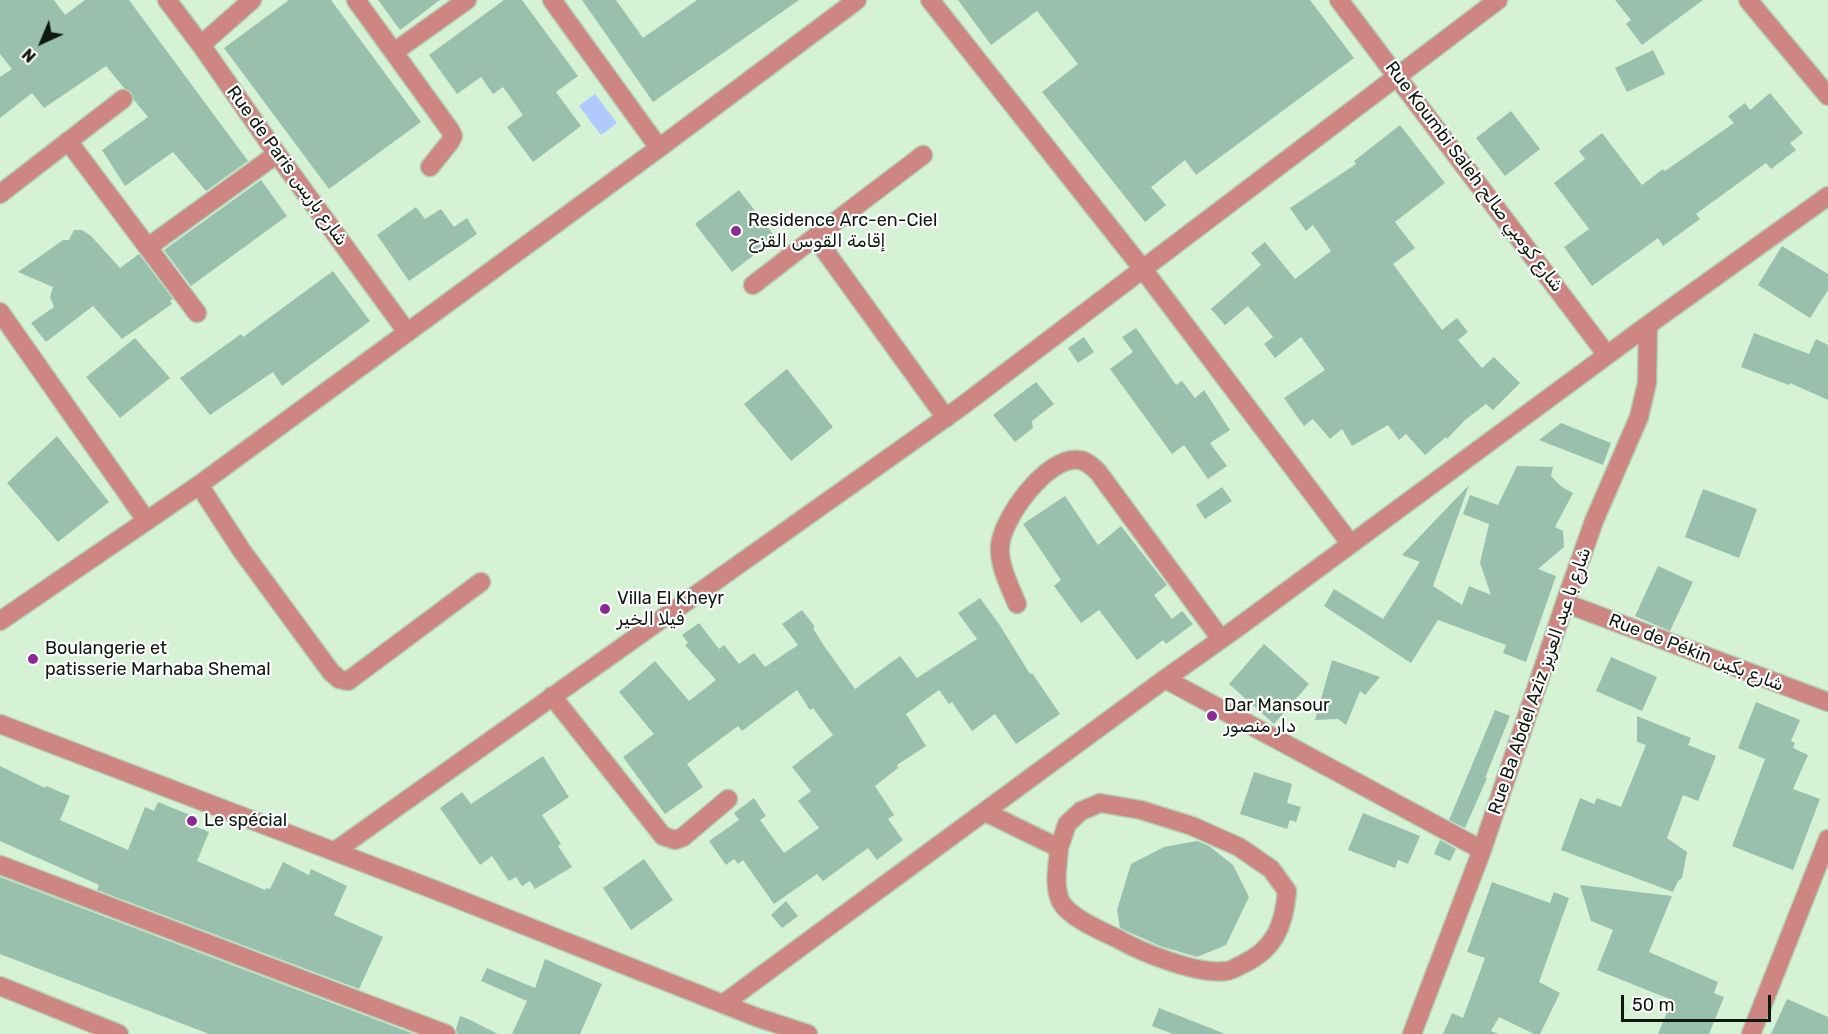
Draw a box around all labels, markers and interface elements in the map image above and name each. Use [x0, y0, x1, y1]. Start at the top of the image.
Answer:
north arrow [12, 12, 72, 72]
text: N [18, 44, 40, 66]
street label: Rue Koumbi Saleh شارع كومبي صالح [1380, 57, 1568, 297]
street label: Rue de Paris شارع باريس [222, 82, 352, 250]
place label: Residence Arc-en-Ciel إقامة القوس القزح [748, 210, 937, 252]
marker: Residence Arc-en-Ciel إقامة القوس القزح [729, 224, 743, 238]
street label: Rue Ba Abdel Aziz شارع با عبد العزيز [1484, 545, 1596, 817]
place label: Villa El Kheyr فيلا الخير [617, 588, 724, 630]
marker: Villa El Kheyr فيلا الخير [598, 602, 612, 616]
street label: Rue de Pékin شارع بكين [1605, 610, 1787, 696]
place label: Boulangerie et patisserie Marhaba Shemal [45, 638, 271, 680]
marker: Boulangerie et patisserie Marhaba Shemal [26, 652, 40, 666]
place label: Dar Mansour دار منصور [1224, 695, 1330, 738]
marker: Dar Mansour دار منصور [1205, 709, 1219, 723]
place label: Le spécial [204, 810, 287, 832]
marker: Le spécial [185, 814, 199, 828]
scale bar [1624, 983, 1774, 1021]
text: 50 m [1632, 994, 1675, 1016]

